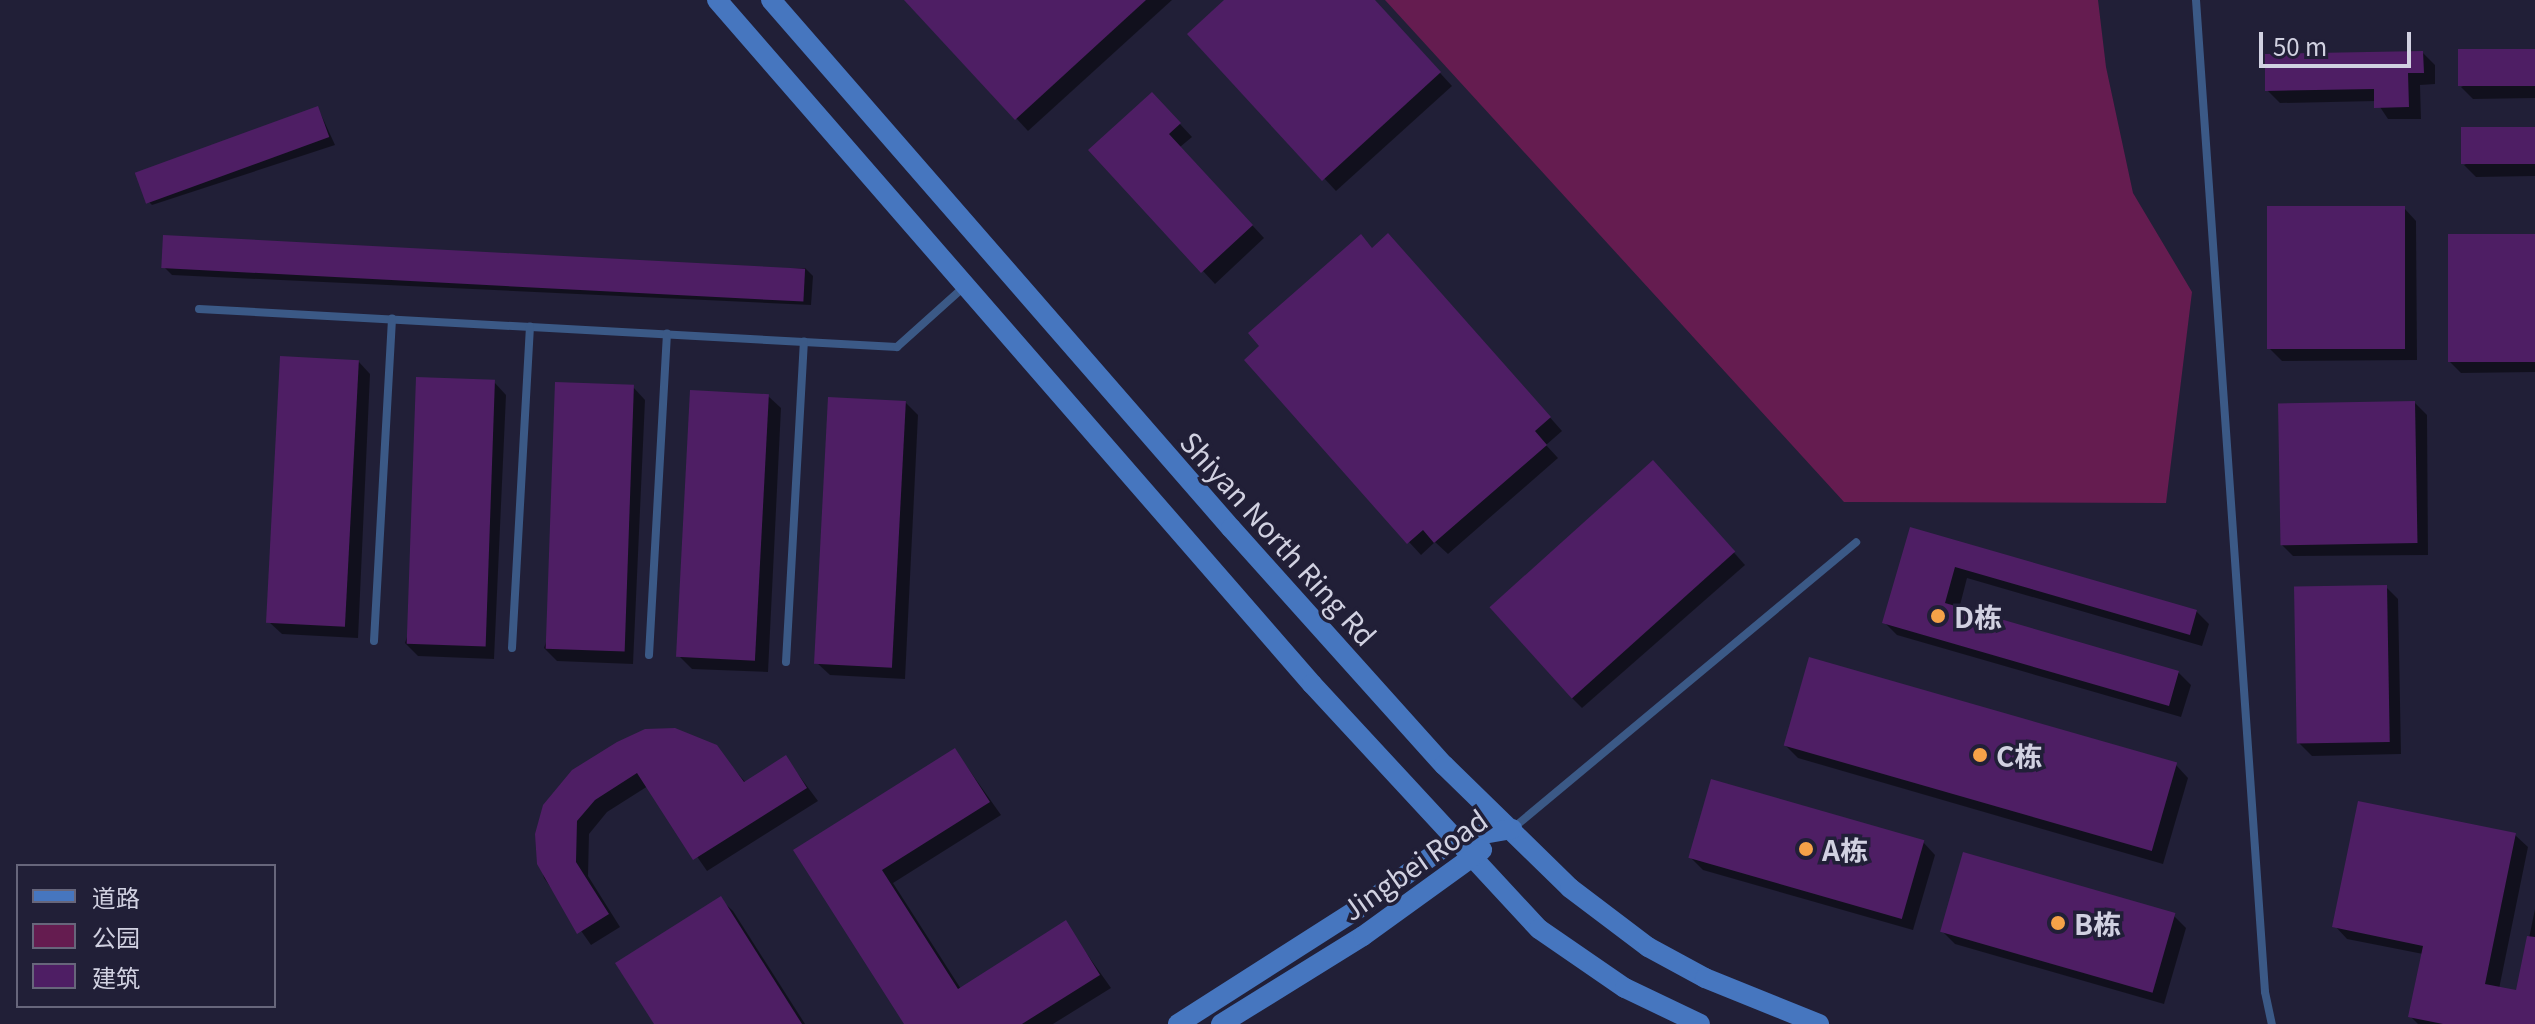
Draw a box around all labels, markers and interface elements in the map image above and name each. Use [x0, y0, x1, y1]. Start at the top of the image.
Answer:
scale bar [2263, 16, 2415, 66]
text: 50 m [2273, 28, 2327, 63]
street label: Shiyan North Ring Rd [1174, 424, 1384, 652]
place label: D栋 [1954, 599, 2002, 633]
marker: D栋 [1929, 607, 1947, 625]
place label: C栋 [1996, 738, 2042, 772]
marker: C栋 [1971, 746, 1989, 764]
street label: Jingbei Road [1335, 802, 1493, 926]
place label: A栋 [1822, 832, 1868, 866]
marker: A栋 [1797, 840, 1815, 858]
legend [16, 864, 276, 1008]
text: 道路 [92, 879, 140, 914]
place label: B栋 [2074, 906, 2121, 940]
marker: B栋 [2049, 914, 2067, 932]
text: 公园 [92, 919, 140, 954]
text: 建筑 [92, 959, 140, 994]

